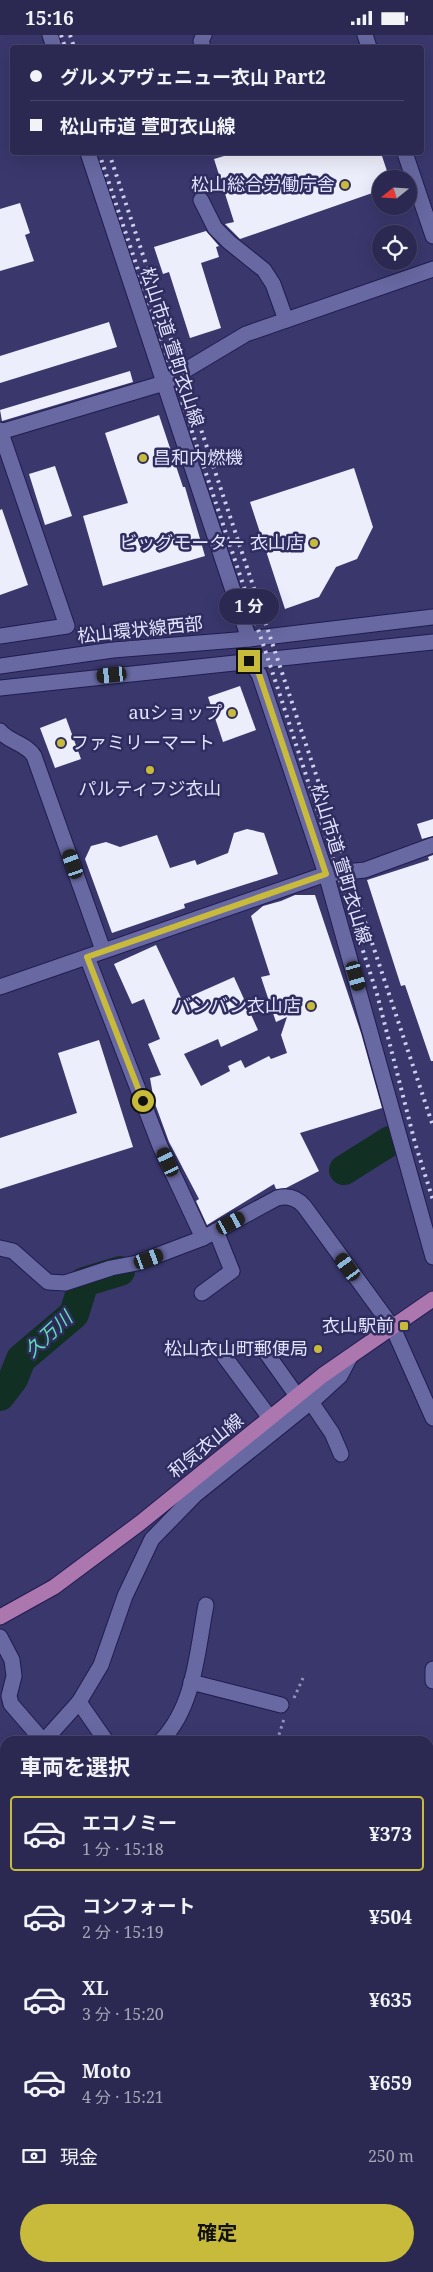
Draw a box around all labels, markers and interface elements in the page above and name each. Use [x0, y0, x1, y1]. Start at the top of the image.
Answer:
text: 15:16 [25, 5, 74, 31]
text: グルメアヴェニュー衣山 Part2 [60, 64, 326, 90]
text: 松山市道 萱町衣山線 [60, 113, 236, 139]
north arrow [372, 170, 418, 215]
map controls [372, 170, 417, 270]
place label: 松山総合労働庁舎 [191, 172, 335, 196]
marker: 松山総合労働庁舎 [339, 179, 351, 191]
button: locate [372, 225, 417, 270]
street label: 松山市道 萱町衣山線 [136, 264, 210, 430]
place label: 昌和内燃機 [153, 445, 243, 469]
marker: 昌和内燃機 [137, 452, 149, 464]
place label: ビッグモーター 衣山店 [119, 530, 304, 554]
marker: ビッグモーター 衣山店 [308, 537, 320, 549]
callout: 1 分 [219, 589, 279, 623]
text: 1 分 [234, 595, 264, 617]
street label: 松山環状線西部 [76, 610, 204, 648]
route end [238, 650, 260, 672]
car [96, 666, 127, 684]
place label: auショップ [128, 700, 222, 724]
marker: auショップ [226, 707, 238, 719]
place label: ファミリーマート [71, 730, 215, 754]
marker: ファミリーマート [55, 737, 67, 749]
marker: パルティフジ衣山 [144, 764, 156, 776]
place label: パルティフジ衣山 [79, 776, 221, 800]
street label: 松山市道 萱町衣山線 [306, 780, 378, 947]
car [61, 847, 84, 881]
car [344, 960, 367, 992]
place label: バンバン衣山店 [173, 993, 301, 1017]
marker: バンバン衣山店 [305, 1000, 317, 1012]
route start [132, 1090, 154, 1112]
car [154, 1145, 181, 1179]
car [214, 1209, 247, 1237]
car [132, 1247, 165, 1271]
car [333, 1250, 362, 1284]
water label: 久万川 [18, 1304, 79, 1363]
place label: 衣山駅前 [322, 1313, 394, 1337]
marker: 衣山駅前 [398, 1320, 410, 1332]
place label: 松山衣山町郵便局 [164, 1336, 308, 1360]
marker: 松山衣山町郵便局 [312, 1343, 324, 1355]
street label: 和気衣山線 [163, 1408, 248, 1483]
text: 車両を選択 [20, 1751, 130, 1781]
text: エコノミー [82, 1810, 177, 1836]
icon: car [22, 1811, 67, 1856]
text: ¥373 [369, 1821, 412, 1847]
text: 1 分 · 15:18 [82, 1838, 164, 1860]
text: コンフォート [82, 1893, 195, 1919]
icon: car [22, 1894, 67, 1939]
text: ¥504 [369, 1904, 412, 1930]
text: 2 分 · 15:19 [82, 1921, 164, 1943]
text: XL [82, 1975, 108, 2001]
icon: car [22, 1977, 67, 2022]
text: ¥635 [369, 1987, 412, 2013]
text: 3 分 · 15:20 [82, 2003, 164, 2025]
text: Moto [82, 2058, 131, 2084]
icon: car [22, 2060, 67, 2105]
text: ¥659 [369, 2070, 412, 2096]
text: 4 分 · 15:21 [82, 2086, 164, 2108]
icon: cash [20, 2142, 48, 2170]
text: 現金 [60, 2144, 98, 2170]
text: 250 m [368, 2145, 414, 2167]
button: 確定 [20, 2204, 414, 2262]

